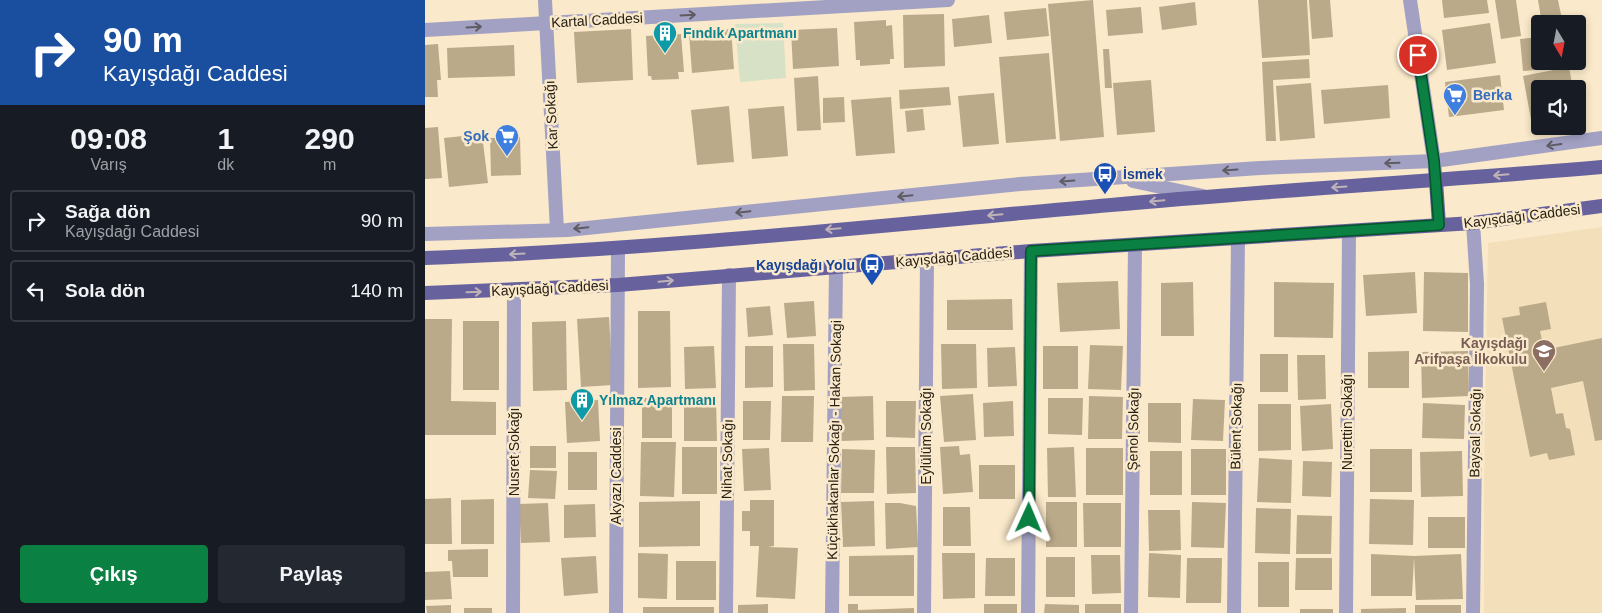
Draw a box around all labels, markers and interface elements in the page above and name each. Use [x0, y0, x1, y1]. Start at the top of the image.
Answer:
street label: Kartal Caddesi [551, 10, 643, 30]
one-way arrow [680, 10, 696, 19]
north arrow [1531, 15, 1586, 70]
map controls [1531, 15, 1586, 135]
icon: right [20, 20, 85, 85]
text: 90 m [103, 20, 183, 59]
building icon: Fındık Apartmanı [652, 20, 678, 54]
one-way arrow [465, 23, 481, 32]
place label: Fındık Apartmanı [683, 25, 797, 41]
pin [1397, 34, 1439, 76]
icon: arrive [1404, 41, 1432, 69]
text: Kayışdağı Caddesi [103, 61, 288, 86]
street label: Kar Sokağı [541, 80, 561, 150]
button: sound [1531, 80, 1586, 135]
supermarket icon: Berka [1442, 82, 1468, 116]
place label: Berka [1473, 87, 1512, 103]
text: 09:08 [70, 122, 147, 155]
text: 1 [217, 122, 234, 155]
text: 290 [305, 122, 355, 155]
supermarket icon: Şok [494, 123, 520, 157]
place label: Şok [463, 128, 489, 144]
one-way arrow [1546, 140, 1562, 150]
text: Varış [91, 156, 127, 173]
text: dk [217, 156, 234, 173]
text: m [323, 156, 336, 173]
one-way arrow [1385, 158, 1401, 168]
bus stop icon: İsmek [1092, 161, 1118, 195]
place label: İsmek [1123, 166, 1163, 182]
one-way arrow [1222, 166, 1238, 175]
one-way arrow [1493, 171, 1509, 180]
one-way arrow [1059, 176, 1075, 186]
one-way arrow [1331, 183, 1347, 192]
one-way arrow [897, 191, 913, 201]
one-way arrow [1149, 196, 1165, 205]
text: Sağa dön [65, 201, 151, 222]
street label: Kayışdağı Caddesi [1463, 201, 1581, 231]
icon: right [22, 207, 50, 235]
one-way arrow [735, 207, 751, 217]
text: 90 m [361, 210, 403, 231]
one-way arrow [987, 210, 1003, 220]
text: Kayışdağı Caddesi [65, 223, 199, 240]
one-way arrow [574, 224, 590, 233]
one-way arrow [825, 224, 841, 234]
street label: Kayışdağı Caddesi [895, 244, 1013, 270]
one-way arrow [509, 249, 525, 258]
bus stop icon: Kayışdağı Yolu [859, 252, 885, 286]
place label: Kayışdağı Yolu [756, 257, 855, 273]
one-way arrow [658, 276, 674, 285]
icon: left [22, 277, 50, 305]
street label: Kayışdağı Caddesi [491, 277, 609, 299]
text: Sola dön [65, 280, 145, 301]
text: 140 m [350, 280, 403, 301]
one-way arrow [465, 287, 481, 297]
street label: Küçükhakanlar Sokağı - Hakan Sokagi [824, 320, 844, 560]
place label: Kayışdağı Arifpaşa İlkokulu [1414, 335, 1527, 367]
school or university icon: Kayışdağı Arifpaşa İlkokulu [1531, 338, 1557, 372]
street label: Nurettin Sokağı [1339, 374, 1355, 470]
street label: Bülent Sokağı [1227, 382, 1245, 470]
building icon: Yılmaz Apartmanı [569, 387, 595, 421]
street label: Eylülüm Sokağı [918, 387, 934, 485]
street label: Şenol Sokağı [1124, 387, 1142, 471]
street label: Baysal Sokağı [1466, 388, 1484, 478]
place label: Yılmaz Apartmanı [599, 392, 716, 408]
street label: Nusret Sokağı [506, 408, 522, 496]
street label: Nihat Sokağı [718, 419, 736, 499]
street label: Akyazı Caddesi [608, 427, 624, 525]
position arrow [1002, 491, 1054, 543]
button: Çıkış [20, 545, 208, 603]
button: Paylaş [218, 545, 405, 603]

